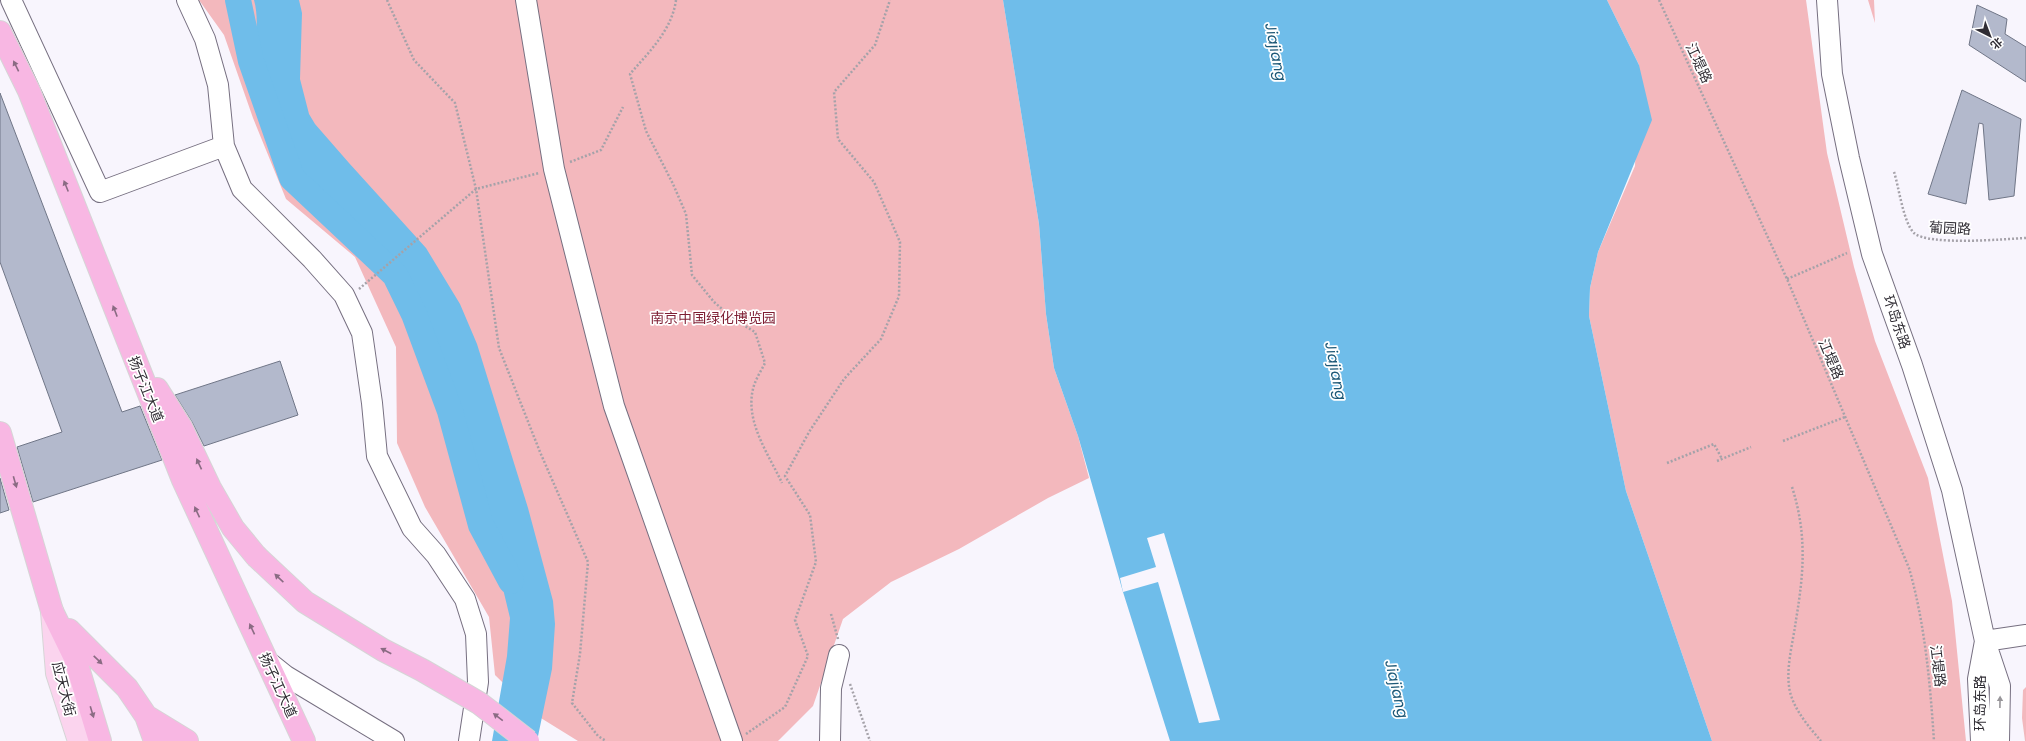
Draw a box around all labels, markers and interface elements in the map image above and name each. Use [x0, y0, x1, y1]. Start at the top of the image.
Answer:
north arrow [1970, 16, 2010, 56]
water label: Jiajiang [1260, 21, 1292, 83]
text: 北 [1987, 34, 2006, 53]
street label: 江堤路 [1681, 40, 1717, 86]
one-way arrow [13, 60, 19, 71]
one-way arrow [63, 180, 69, 191]
street label: 葡园路 [1929, 217, 1971, 239]
street label: 环岛东路 [1878, 292, 1916, 352]
one-way arrow [112, 304, 118, 316]
park label: 南京中国绿化博览园 [650, 308, 776, 328]
street label: 江堤路 [1814, 336, 1848, 382]
water label: Jiajiang [1320, 340, 1352, 402]
street label: 扬子江大道 [124, 353, 168, 425]
one-way arrow [196, 458, 202, 470]
one-way arrow [12, 476, 18, 488]
one-way arrow [194, 506, 200, 517]
one-way arrow [274, 573, 284, 583]
one-way arrow [249, 624, 255, 635]
street label: 江堤路 [1926, 644, 1950, 688]
one-way arrow [380, 648, 392, 654]
street label: 扬子江大道 [254, 649, 302, 721]
one-way arrow [93, 655, 103, 665]
water label: Jiajiang [1380, 658, 1414, 720]
street label: 应天大街 [48, 659, 80, 719]
street label: 环岛东路 [1970, 675, 1990, 731]
one-way arrow [1997, 695, 2003, 708]
one-way arrow [89, 707, 95, 719]
one-way arrow [492, 713, 503, 721]

